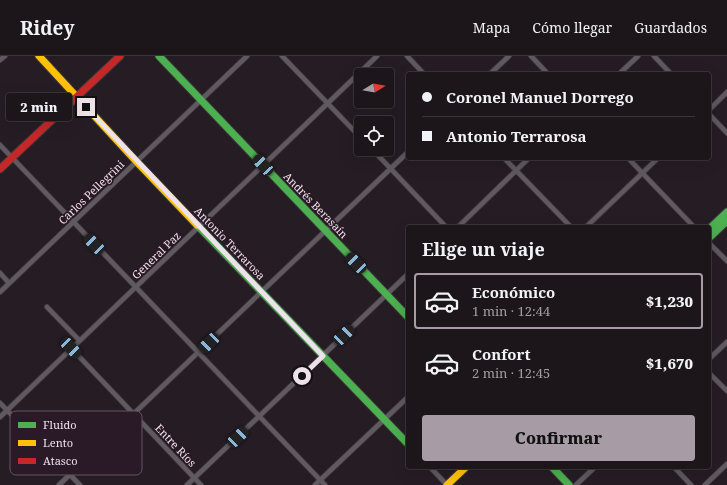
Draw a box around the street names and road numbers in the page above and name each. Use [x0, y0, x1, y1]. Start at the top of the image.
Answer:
street label: Carlos Pellegrini [55, 156, 128, 227]
street label: Andrés Berasaín [281, 169, 351, 241]
street label: Antonio Terrarosa [191, 203, 269, 283]
street label: General Paz [128, 228, 184, 282]
street label: Entre Ríos [152, 420, 200, 470]

